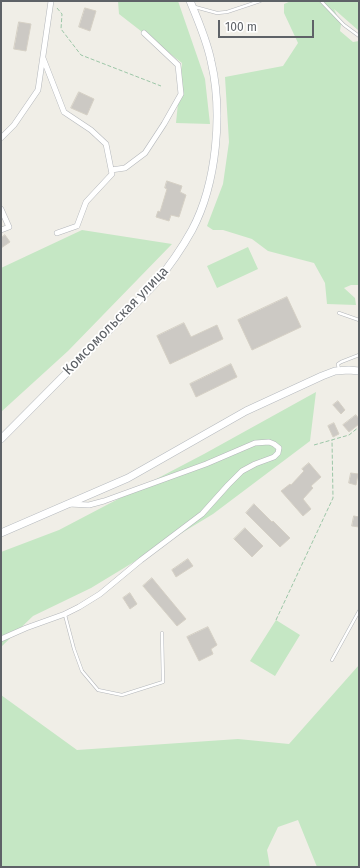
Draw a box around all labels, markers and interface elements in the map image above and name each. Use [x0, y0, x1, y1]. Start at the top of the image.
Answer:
scale bar [220, 12, 316, 38]
text: 100 m [225, 20, 257, 34]
street label: Комсомольская улица [60, 263, 172, 379]

